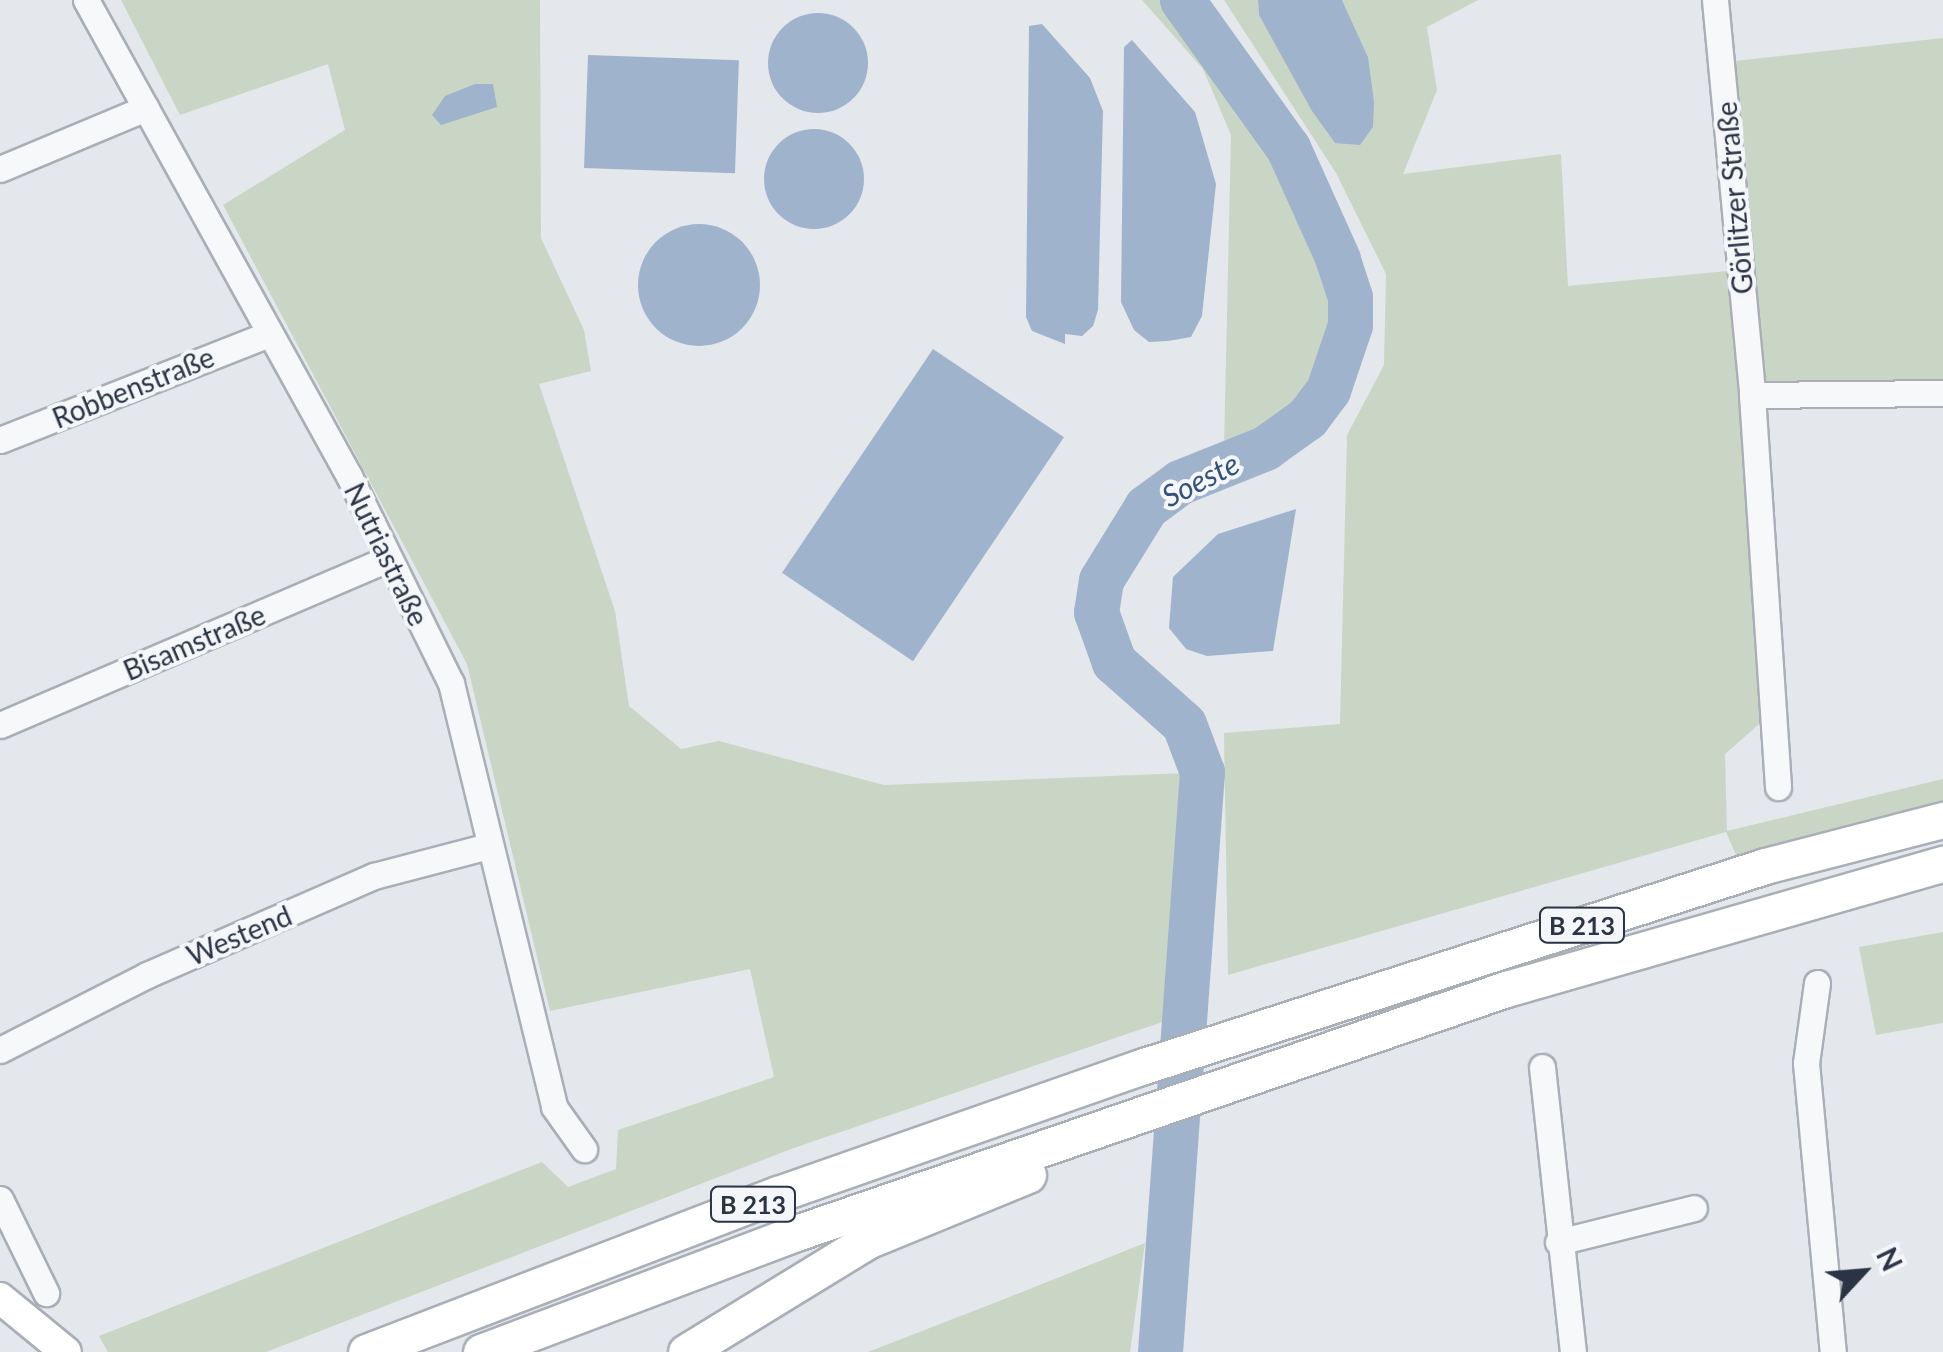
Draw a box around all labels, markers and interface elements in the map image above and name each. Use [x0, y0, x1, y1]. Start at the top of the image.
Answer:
street label: Görlitzer Straße [1709, 100, 1759, 296]
street label: Robbenstraße [47, 339, 219, 435]
water label: Soeste [1155, 444, 1245, 514]
street label: Nutriastraße [338, 477, 436, 631]
street label: Bisamstraße [118, 597, 270, 687]
street label: Westend [182, 898, 296, 972]
road number: B 213 [1537, 905, 1627, 945]
road number: B 213 [708, 1184, 798, 1224]
north arrow [1813, 1222, 1913, 1322]
text: N [1870, 1242, 1910, 1276]

